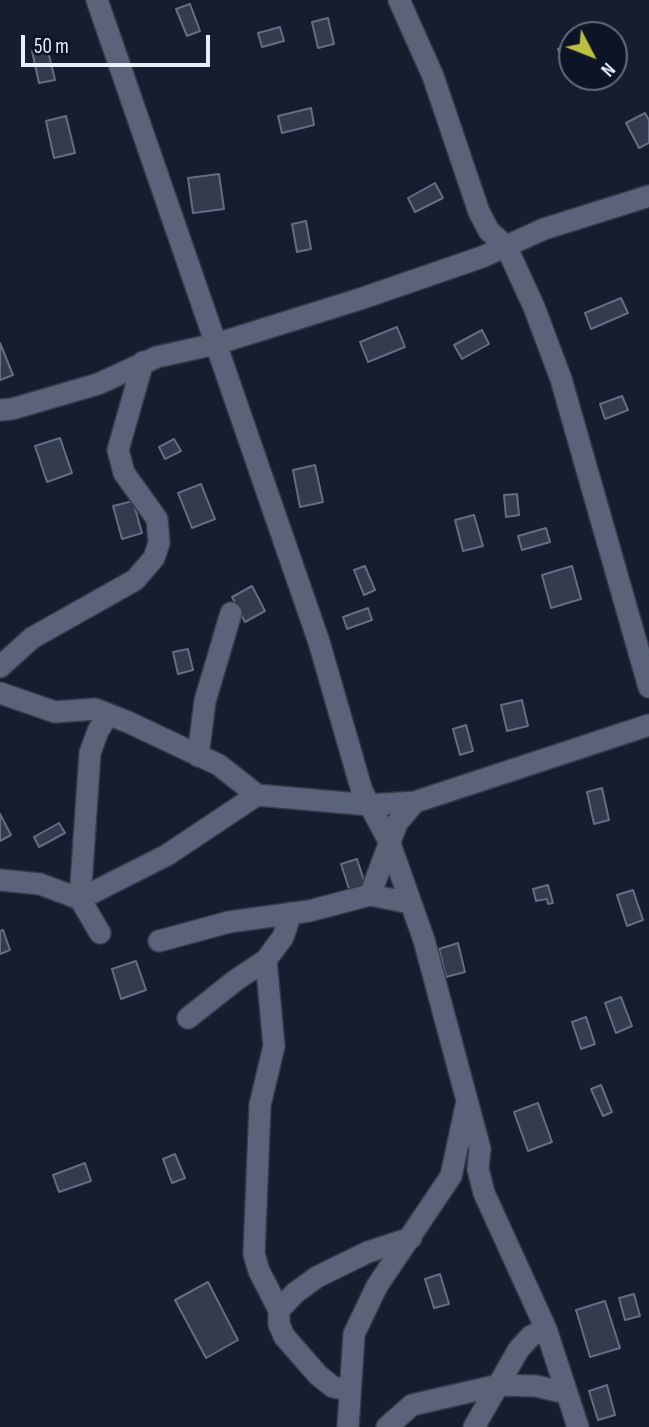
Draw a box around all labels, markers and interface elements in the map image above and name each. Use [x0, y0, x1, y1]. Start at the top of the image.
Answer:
scale bar [24, 21, 214, 65]
north arrow [558, 21, 628, 91]
text: 50 m [34, 34, 69, 59]
text: N [596, 58, 619, 81]

